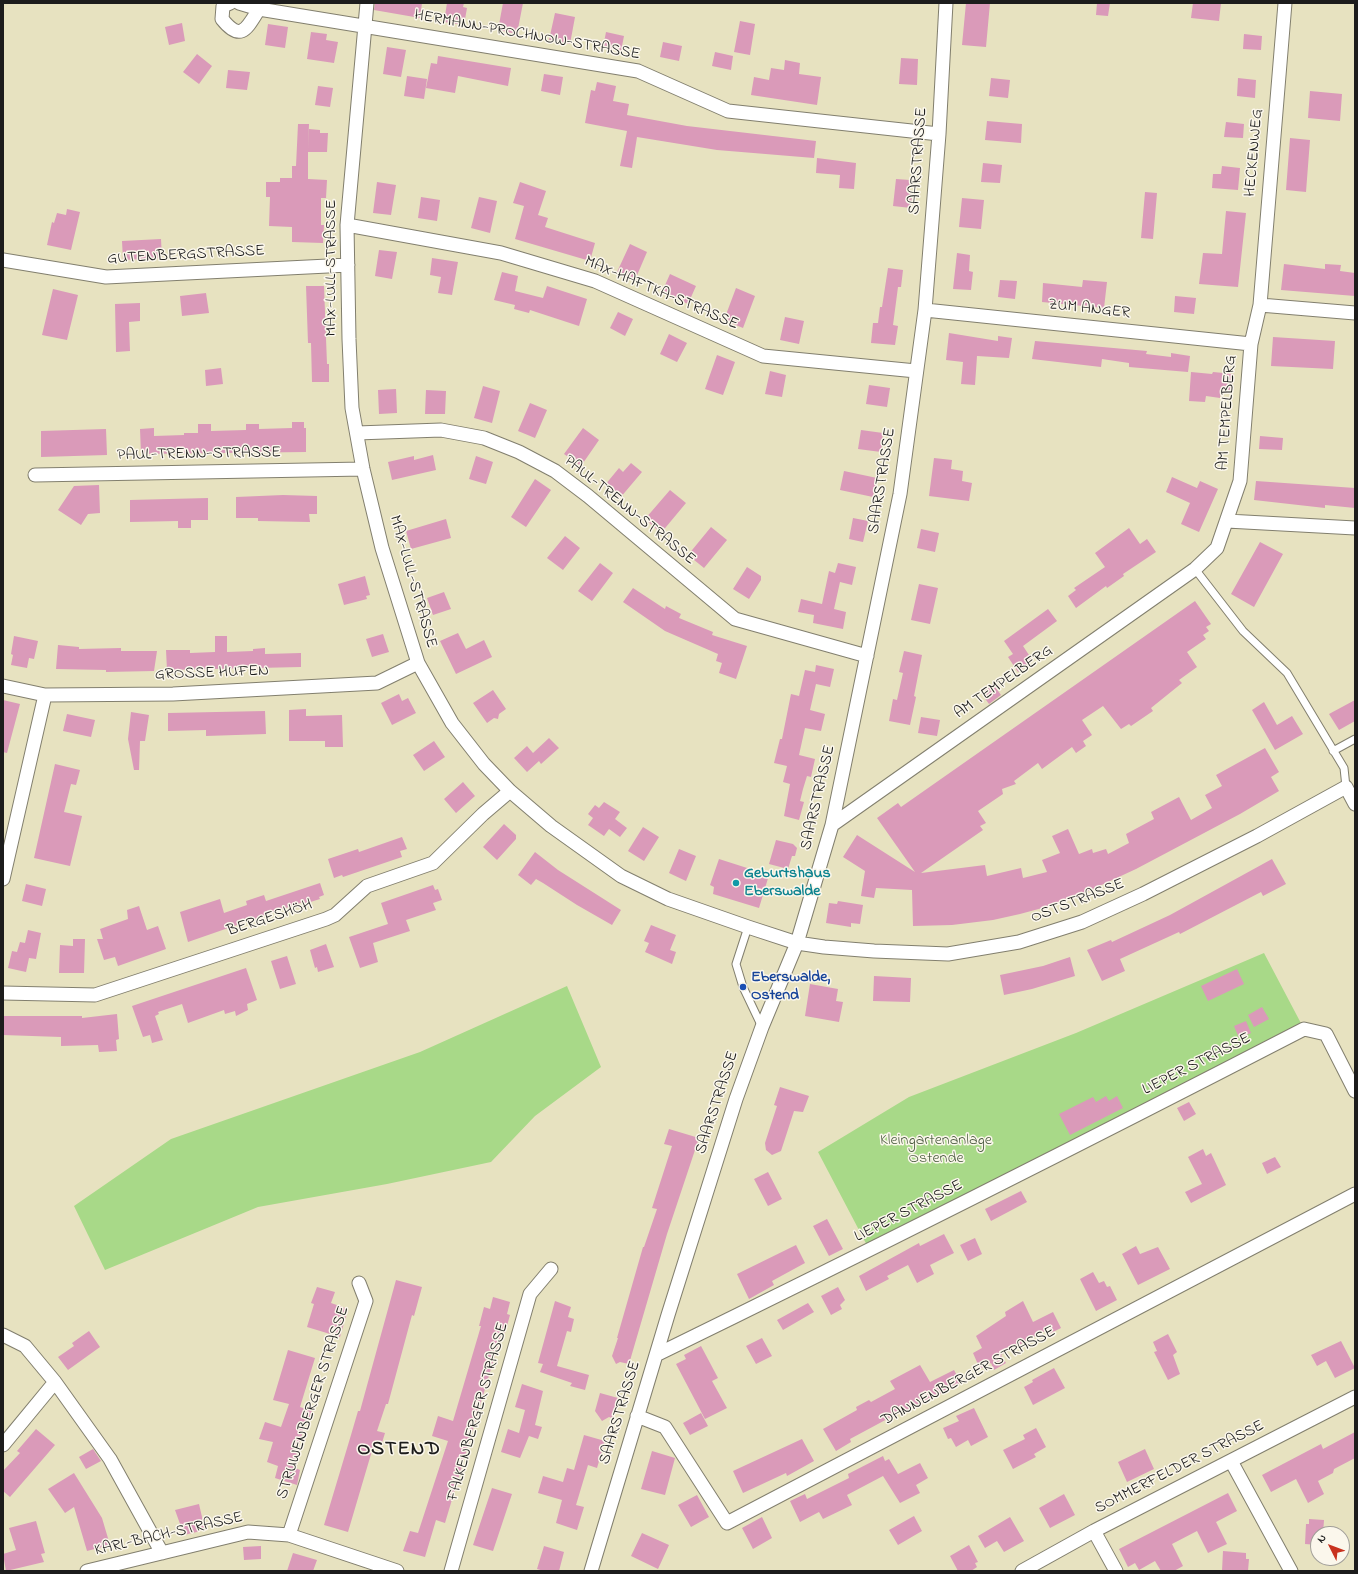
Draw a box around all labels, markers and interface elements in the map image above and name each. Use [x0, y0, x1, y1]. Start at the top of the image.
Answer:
street label: HERMANN-PROCHNOW-STRASSE [413, 7, 641, 65]
street label: SAARSTRASSE [906, 107, 932, 215]
street label: HECKENWEG [1242, 108, 1268, 198]
street label: MAX-LULL-STRASSE [322, 199, 342, 337]
street label: GUTENBERGSTRASSE [107, 242, 265, 270]
street label: MAX-HAFTKA-STRASSE [581, 253, 741, 335]
street label: ZUM ANGER [1047, 296, 1131, 324]
street label: AM TEMPELBERG [1214, 355, 1242, 471]
street label: SAARSTRASSE [865, 427, 901, 535]
street label: PAUL-TRENN-STRASSE [117, 444, 281, 466]
street label: PAUL-TRENN-STRASSE [559, 452, 699, 570]
street label: MAX-LULL-STRASSE [384, 513, 440, 651]
street label: AM TEMPELBERG [951, 642, 1057, 724]
street label: GROSSE HUFEN [155, 662, 269, 686]
street label: SAARSTRASSE [798, 744, 840, 852]
place label: Geburtshaus Eberswalde [744, 864, 831, 902]
street label: OSTSTRASSE [1029, 875, 1127, 929]
marker: Geburtshaus Eberswalde [731, 878, 741, 888]
street label: BERGESHÖH [225, 896, 315, 942]
place label: Eberswalde, Ostend [751, 968, 830, 1006]
marker: Eberswalde, Ostend [738, 982, 748, 992]
street label: LIEPER STRASSE [1140, 1030, 1254, 1100]
street label: SAARSTRASSE [692, 1049, 744, 1157]
park label: Kleingartenanlage Ostende [880, 1131, 992, 1169]
street label: LIEPER STRASSE [852, 1177, 966, 1247]
street label: STRUWENBERGER STRASSE [274, 1304, 354, 1502]
street label: FALKENBERGER STRASSE [444, 1321, 514, 1503]
street label: DANNENBERGER STRASSE [879, 1323, 1059, 1431]
street label: SAARSTRASSE [596, 1359, 646, 1467]
street label: SOMMERFELDER STRASSE [1092, 1417, 1268, 1519]
district label: OSTEND [357, 1439, 441, 1463]
street label: KARL-BACH-STRASSE [93, 1509, 245, 1561]
north arrow [1310, 1526, 1350, 1566]
text: N [1313, 1531, 1330, 1547]

